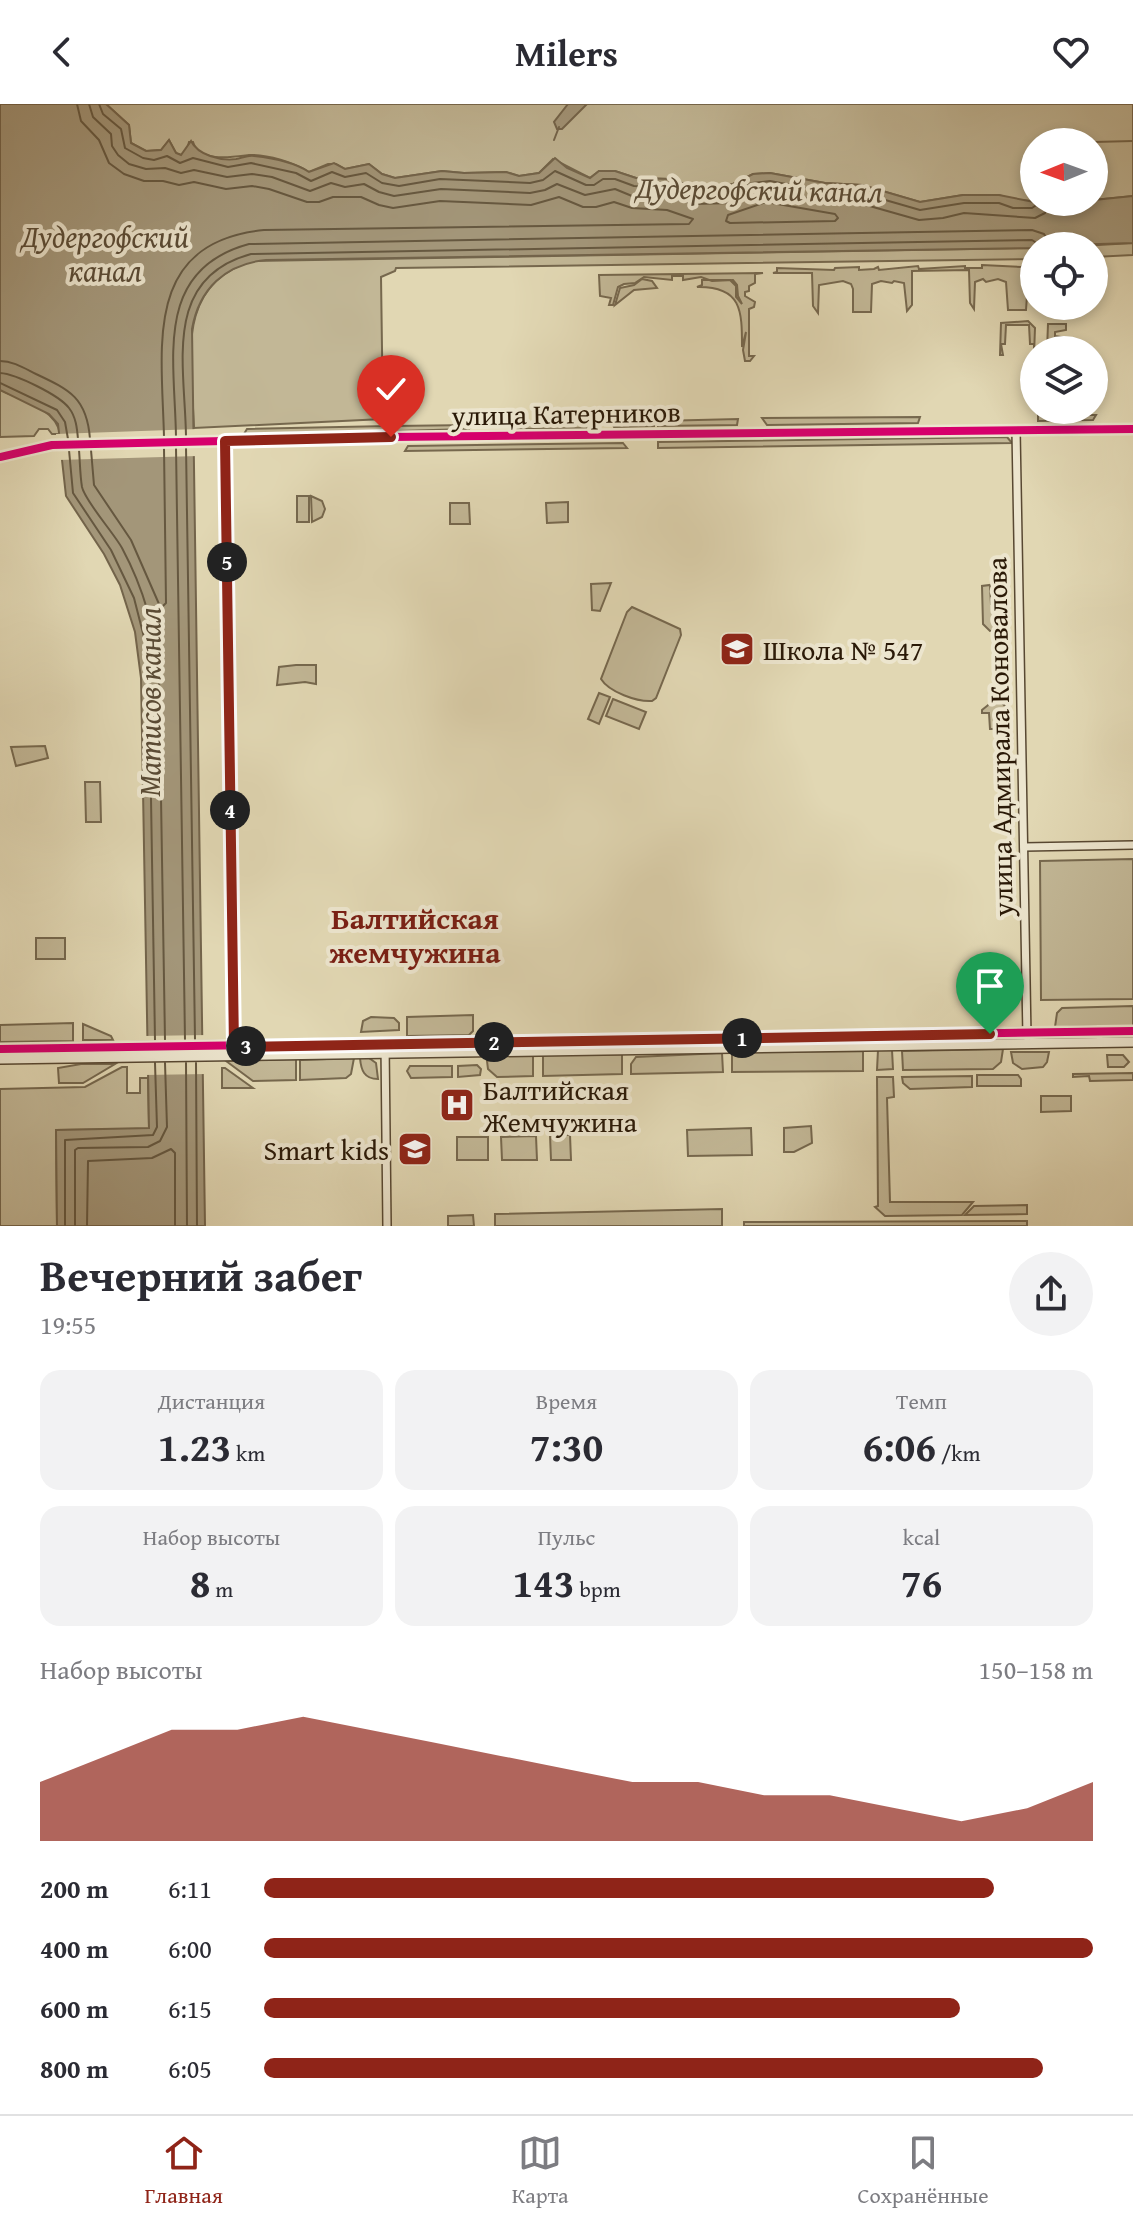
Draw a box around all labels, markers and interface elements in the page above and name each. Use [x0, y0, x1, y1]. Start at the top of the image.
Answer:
text: Milers [515, 26, 618, 79]
icon: back [40, 30, 84, 74]
icon: heart [1049, 30, 1093, 74]
north arrow [1020, 128, 1108, 216]
map controls [1020, 128, 1108, 424]
water label: Дудергофский канал [633, 165, 883, 213]
water label: Дудергофский канал [19, 214, 189, 292]
button: locate [1020, 232, 1108, 320]
button: layers [1020, 336, 1108, 424]
pin [357, 355, 425, 437]
icon: check [369, 367, 413, 411]
street label: улица Катерников [450, 391, 681, 436]
pin: 5 [207, 542, 247, 582]
text: 5 [221, 546, 233, 578]
street label: улица Адмирала Коновалова [975, 556, 1023, 918]
water label: Матисов канал [127, 607, 171, 797]
place label: Школа № 547 [763, 629, 923, 670]
school or university icon: Школа № 547 [718, 630, 756, 668]
pin: 4 [210, 790, 250, 830]
text: 4 [224, 794, 236, 826]
district label: Балтийская жемчужина [329, 896, 501, 974]
pin [956, 952, 1024, 1034]
icon: arrive [968, 964, 1012, 1008]
pin: 1 [722, 1018, 762, 1058]
pin: 2 [474, 1022, 514, 1062]
text: 1 [736, 1022, 748, 1054]
pin: 3 [226, 1026, 266, 1066]
text: 2 [488, 1026, 500, 1058]
text: 3 [240, 1030, 252, 1062]
place label: Балтийская Жемчужина [482, 1069, 638, 1142]
hospital icon: Балтийская Жемчужина [438, 1086, 476, 1124]
place label: Smart kids [263, 1129, 389, 1170]
school or university icon: Smart kids [396, 1130, 434, 1168]
text: Вечерний забег [40, 1243, 362, 1307]
button: share [1009, 1252, 1093, 1336]
text: 19:55 [40, 1305, 96, 1344]
text: Дистанция [158, 1385, 265, 1417]
text: Время [536, 1385, 597, 1417]
text: Темп [896, 1385, 947, 1417]
text: 1.23 [158, 1417, 231, 1476]
text: 7:30 [530, 1417, 603, 1476]
text: 6:06 [863, 1417, 936, 1476]
text: km [231, 1437, 265, 1469]
text: /km [936, 1437, 980, 1469]
text: Набор высоты [143, 1521, 280, 1553]
text: Пульс [538, 1521, 595, 1553]
text: kcal [903, 1521, 940, 1553]
text: 8 [190, 1553, 210, 1612]
text: 143 [512, 1553, 575, 1612]
text: 76 [901, 1553, 942, 1612]
text: m [210, 1573, 233, 1605]
text: bpm [575, 1573, 621, 1605]
text: Набор высоты [40, 1650, 202, 1689]
text: 150–158 m [979, 1650, 1093, 1689]
text: 200 m [40, 1869, 108, 1908]
text: 6:11 [168, 1869, 212, 1908]
text: 400 m [40, 1929, 108, 1968]
text: 6:00 [168, 1929, 212, 1968]
text: 600 m [40, 1989, 108, 2028]
text: 6:15 [168, 1989, 212, 2028]
text: 800 m [40, 2049, 108, 2088]
text: 6:05 [168, 2049, 212, 2088]
tab: Главная [144, 2131, 223, 2211]
tab: Карта [512, 2131, 569, 2211]
tab: Сохранённые [857, 2131, 989, 2211]

